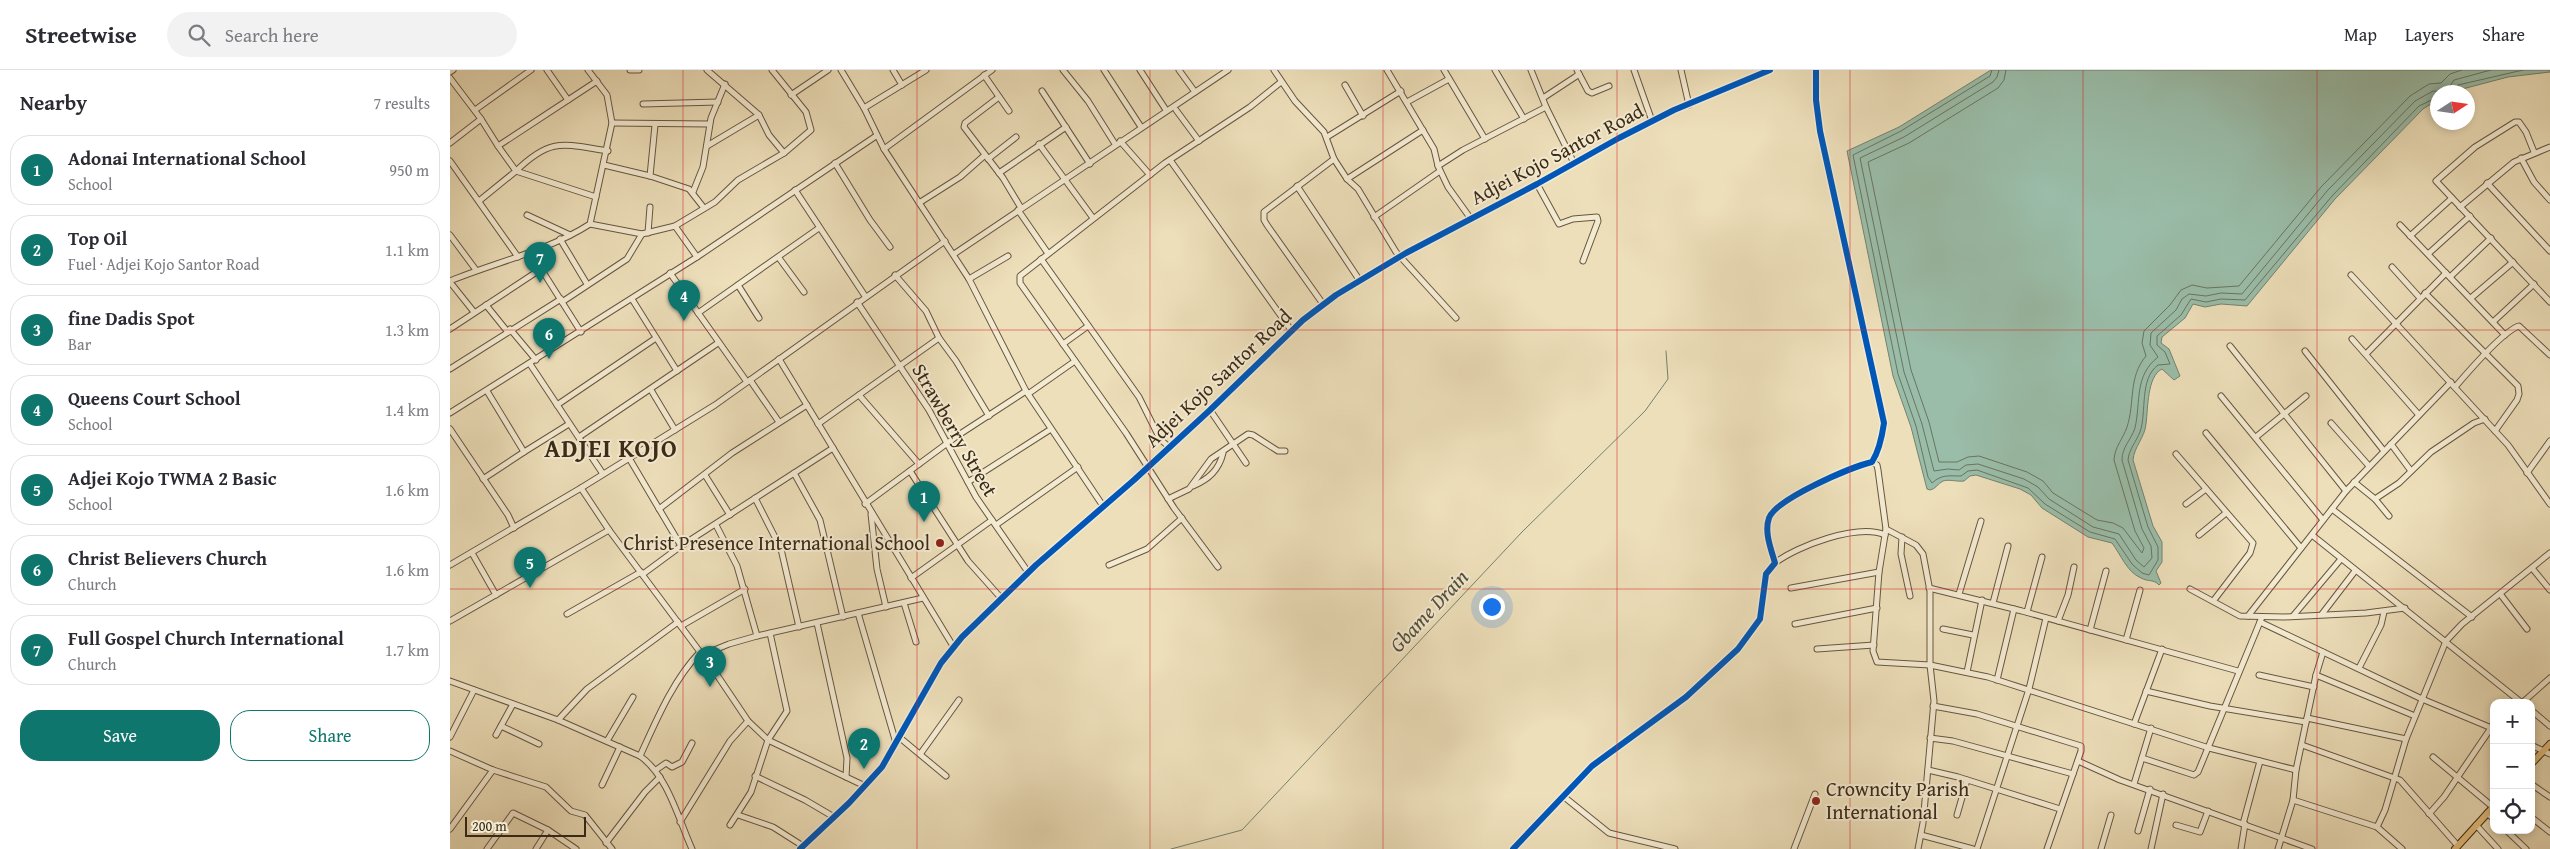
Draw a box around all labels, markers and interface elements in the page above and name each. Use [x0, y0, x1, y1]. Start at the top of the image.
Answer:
search box [167, 12, 517, 57]
text: Streetwise [25, 17, 137, 52]
icon: search [185, 21, 213, 49]
text: Search here [225, 21, 319, 49]
text: Map [2344, 21, 2377, 48]
text: Layers [2405, 21, 2454, 48]
text: Share [2482, 21, 2525, 48]
north arrow [2430, 85, 2475, 130]
text: Nearby [20, 87, 87, 118]
text: 7 results [373, 91, 430, 115]
street label: Adjei Kojo Santor Road [1465, 96, 1649, 211]
text: Adonai International School [68, 144, 306, 172]
text: 1 [33, 158, 41, 182]
text: 950 m [389, 158, 429, 182]
text: School [68, 172, 112, 196]
text: Top Oil [68, 224, 127, 252]
text: 2 [33, 238, 41, 262]
text: 1.1 km [385, 238, 429, 262]
pin: 7 [524, 242, 556, 283]
text: Fuel · Adjei Kojo Santor Road [68, 252, 260, 276]
pin: 4 [668, 280, 700, 321]
street label: Adjei Kojo Santor Road [1138, 301, 1298, 454]
text: fine Dadis Spot [68, 304, 195, 332]
text: 3 [33, 318, 41, 342]
text: 1.3 km [385, 318, 429, 342]
pin: 6 [533, 318, 565, 359]
text: Bar [68, 332, 91, 356]
street label: Strawberry Street [906, 358, 1005, 502]
text: Queens Court School [68, 384, 241, 412]
text: 4 [33, 398, 41, 422]
text: 1.4 km [385, 398, 429, 422]
text: School [68, 412, 112, 436]
district label: ADJEI KOJO [544, 430, 678, 466]
text: Adjei Kojo TWMA 2 Basic [68, 464, 277, 492]
text: 5 [33, 478, 41, 502]
text: 1.6 km [385, 478, 429, 502]
pin: 1 [908, 481, 940, 522]
text: School [68, 492, 112, 516]
place label: Christ Presence International School [623, 528, 930, 557]
marker: Christ Presence International School [934, 537, 946, 549]
text: Christ Believers Church [68, 544, 267, 572]
pin: 5 [514, 547, 546, 588]
text: 6 [33, 558, 41, 582]
text: 1.6 km [385, 558, 429, 582]
water label: Gbame Drain [1382, 562, 1476, 659]
text: Church [68, 572, 117, 596]
your location [1479, 594, 1505, 620]
text: Full Gospel Church International [68, 624, 344, 652]
text: 7 [33, 638, 41, 662]
text: 1.7 km [385, 638, 429, 662]
pin: 3 [694, 646, 726, 687]
text: Church [68, 652, 117, 676]
map controls [2490, 699, 2535, 834]
button: + [2490, 699, 2535, 744]
button: Save [20, 710, 220, 761]
button: Share [230, 710, 430, 761]
pin: 2 [848, 728, 880, 769]
button: − [2490, 744, 2535, 789]
place label: Crowncity Parish International [1826, 774, 1969, 826]
button: locate [2490, 789, 2535, 834]
marker: Crowncity Parish International [1810, 795, 1822, 807]
scale bar [465, 814, 586, 837]
text: 200 m [472, 816, 507, 836]

